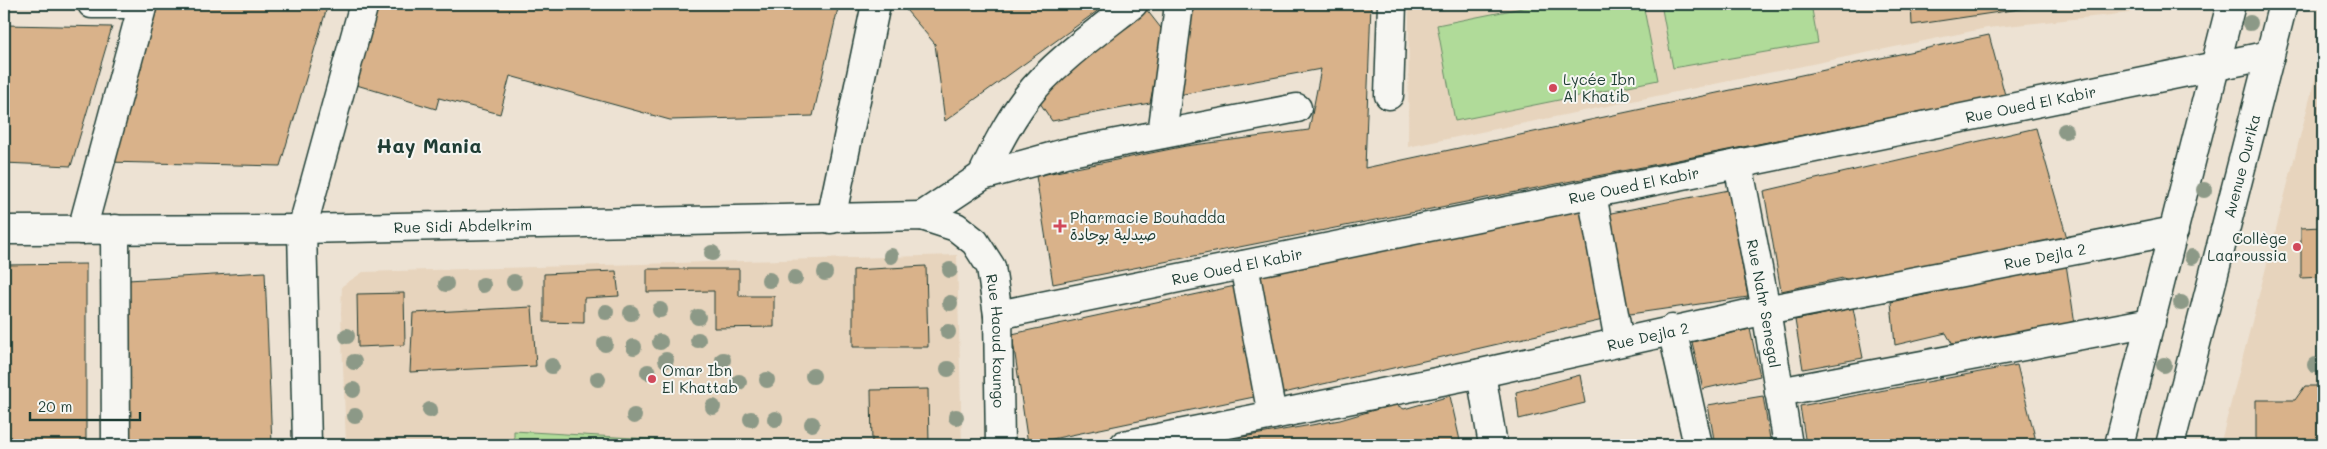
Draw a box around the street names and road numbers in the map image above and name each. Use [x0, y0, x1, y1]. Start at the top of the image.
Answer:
street label: Rue Oued El Kabir [1963, 81, 2098, 127]
street label: Avenue Ourika [2219, 112, 2264, 220]
street label: Rue Oued El Kabir [1567, 162, 1701, 208]
street label: Rue Sidi Abdelkrim [394, 214, 532, 237]
street label: Rue Nahr Senegal [1743, 238, 1785, 369]
street label: Rue Dejla 2 [2002, 238, 2087, 274]
street label: Rue Oued El Kabir [1170, 243, 1304, 289]
street label: Rue Haoud koungo [982, 272, 1009, 408]
street label: Rue Dejla 2 [1605, 317, 1690, 355]

